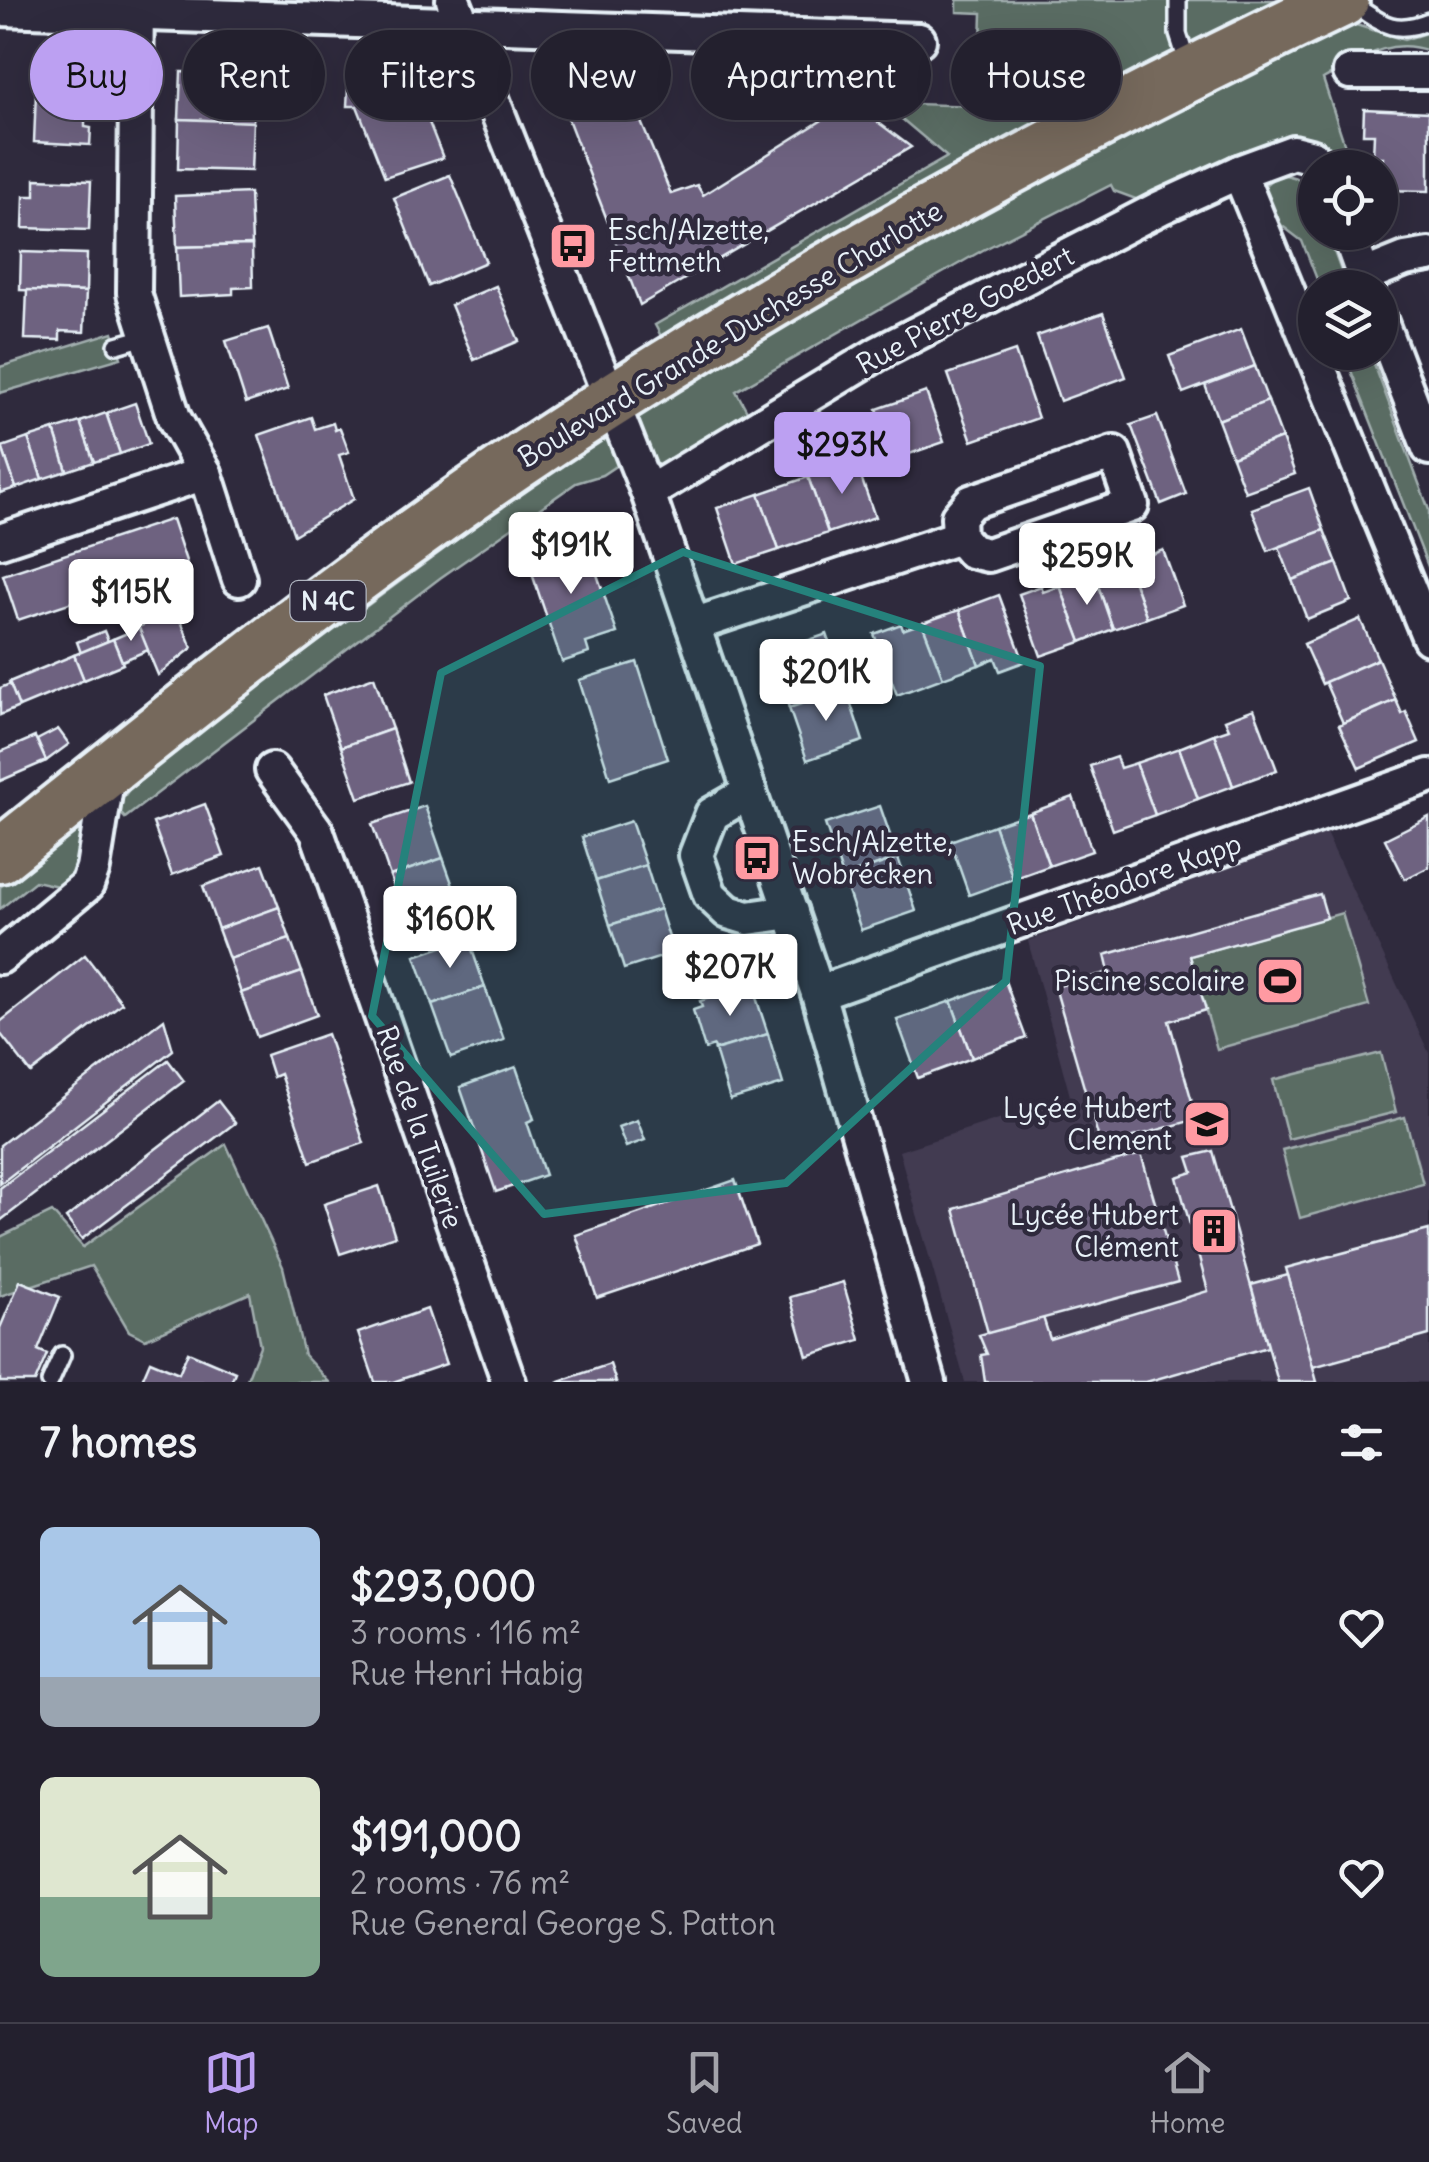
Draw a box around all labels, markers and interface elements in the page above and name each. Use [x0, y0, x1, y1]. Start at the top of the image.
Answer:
chip: Buy [30, 30, 163, 120]
chip: Rent [183, 30, 325, 120]
chip: Filters [345, 30, 511, 120]
chip: New [531, 30, 671, 120]
chip: Apartment [691, 30, 931, 120]
chip: House [951, 30, 1121, 120]
map controls [1298, 150, 1398, 370]
button: locate [1298, 150, 1398, 250]
street label: Boulevard Grande-Duchesse Charlotte [511, 193, 949, 475]
place label: Esch/Alzette, Fettmeth [608, 212, 769, 280]
bus stop icon: Esch/Alzette, Fettmeth [547, 220, 599, 272]
street label: Rue Pierre Goedert [850, 238, 1080, 382]
button: layers [1298, 270, 1398, 370]
pin: $293K [772, 412, 912, 497]
text: $293K [796, 424, 888, 465]
pin: $191K [501, 512, 641, 597]
pin: $259K [1017, 523, 1157, 608]
text: $191K [531, 524, 611, 565]
text: $259K [1041, 535, 1133, 576]
pin: $115K [61, 559, 201, 644]
text: $115K [91, 571, 171, 612]
road number: N 4C [290, 581, 366, 621]
pin: $201K [756, 639, 896, 724]
text: $201K [782, 651, 870, 692]
place label: Esch/Alzette, Wobrécken [792, 824, 953, 892]
street label: Rue Théodore Kapp [1002, 825, 1246, 943]
bus stop icon: Esch/Alzette, Wobrécken [731, 832, 783, 884]
pin: $160K [380, 886, 520, 971]
text: $160K [405, 898, 495, 939]
pin: $207K [660, 934, 800, 1019]
text: $207K [684, 946, 776, 987]
sports icon: Piscine scolaire [1254, 955, 1306, 1007]
place label: Piscine scolaire [1054, 963, 1245, 999]
street label: Rue de la Tuilerie [368, 1021, 472, 1233]
place label: Lyçée Hubert Clement [1003, 1090, 1172, 1158]
school or university icon: Lyçée Hubert Clement [1181, 1098, 1233, 1150]
place label: Lycée Hubert Clément [1010, 1197, 1179, 1265]
building icon: Lycée Hubert Clément [1188, 1205, 1240, 1257]
icon: filters [1334, 1415, 1389, 1470]
text: 7 homes [40, 1416, 197, 1468]
text: $293,000 [350, 1560, 536, 1612]
icon: home [120, 1567, 240, 1687]
icon: heart [1334, 1600, 1389, 1655]
text: 3 rooms · 116 m² [350, 1612, 581, 1653]
text: Rue Henri Habig [350, 1653, 584, 1694]
text: $191,000 [350, 1810, 522, 1862]
icon: home [120, 1817, 240, 1937]
icon: heart [1334, 1850, 1389, 1905]
text: 2 rooms · 76 m² [350, 1862, 570, 1903]
text: Rue General George S. Patton [350, 1903, 776, 1944]
tab: Map [204, 2045, 259, 2141]
tab: Saved [666, 2045, 743, 2141]
tab: Home [1150, 2045, 1225, 2141]

